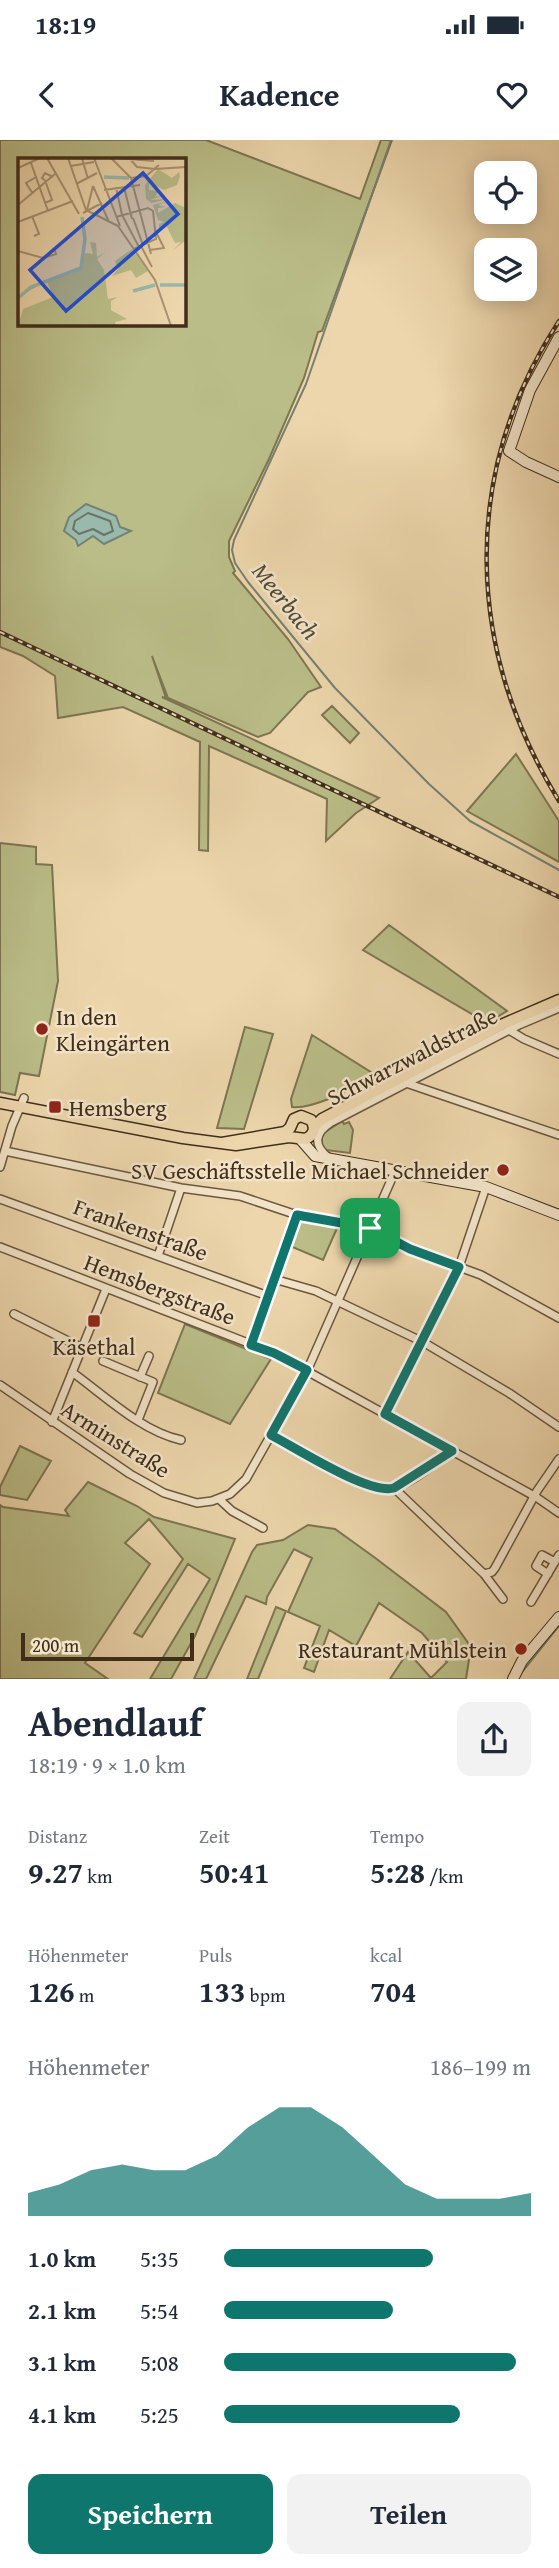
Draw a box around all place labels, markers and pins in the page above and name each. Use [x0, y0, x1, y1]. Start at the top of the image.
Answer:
place label: In den Kleingärten [56, 1000, 170, 1059]
marker: In den Kleingärten [34, 1021, 50, 1037]
place label: Hemsberg [69, 1091, 167, 1124]
marker: Hemsberg [47, 1099, 63, 1115]
place label: SV Geschäftsstelle Michael Schneider [131, 1154, 490, 1187]
marker: SV Geschäftsstelle Michael Schneider [495, 1162, 511, 1178]
pin [340, 1198, 400, 1258]
marker: Käsethal [86, 1313, 102, 1329]
place label: Käsethal [53, 1330, 135, 1363]
place label: Restaurant Mühlstein [298, 1633, 507, 1666]
marker: Restaurant Mühlstein [513, 1641, 529, 1657]

